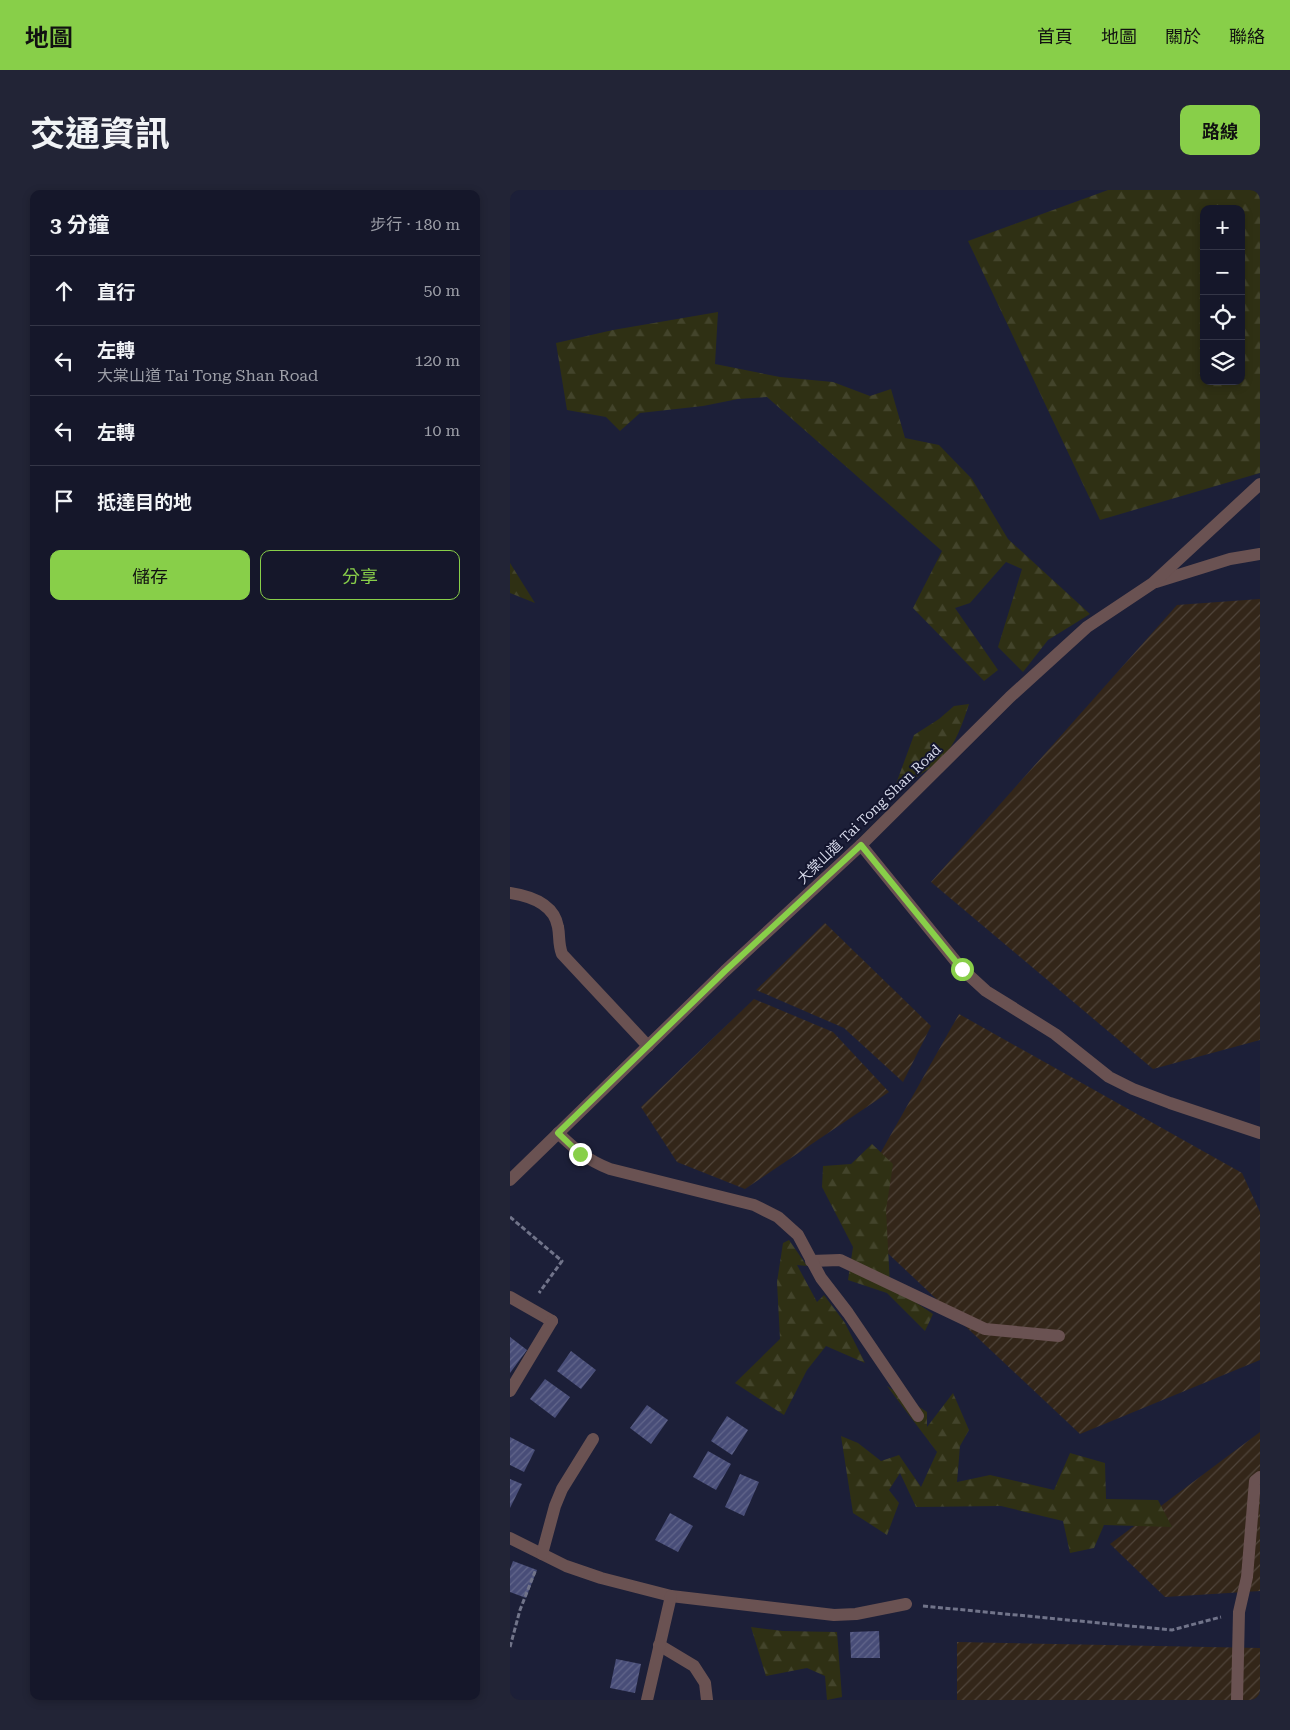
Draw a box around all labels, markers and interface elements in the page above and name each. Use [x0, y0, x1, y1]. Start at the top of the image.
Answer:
text: 地圖 [25, 24, 73, 52]
text: 首頁 [1037, 26, 1073, 47]
text: 地圖 [1101, 26, 1137, 47]
text: 關於 [1165, 26, 1201, 47]
text: 聯絡 [1229, 26, 1265, 47]
button: 路線 [1180, 105, 1260, 155]
text: 交通資訊 [30, 114, 170, 155]
map controls [1200, 205, 1245, 385]
button: + [1200, 205, 1245, 250]
text: 3 分鐘 [50, 213, 109, 237]
text: 步行 · 180 m [370, 215, 460, 234]
button: − [1200, 250, 1245, 295]
icon: ahead [50, 277, 78, 305]
text: 直行 [97, 281, 135, 304]
text: 50 m [423, 281, 460, 300]
button: locate [1200, 295, 1245, 340]
text: 左轉 [97, 339, 135, 362]
button: layers [1200, 340, 1245, 385]
icon: left [50, 347, 78, 375]
text: 120 m [414, 351, 460, 370]
text: 大棠山道 Tai Tong Shan Road [97, 366, 318, 385]
icon: left [50, 417, 78, 445]
text: 左轉 [97, 421, 135, 444]
text: 10 m [423, 421, 460, 440]
icon: arrive [50, 487, 78, 515]
text: 抵達目的地 [97, 491, 192, 514]
button: 儲存 [50, 550, 250, 600]
button: 分享 [260, 550, 460, 600]
street label: 大棠山道 Tai Tong Shan Road [794, 741, 944, 887]
route start [951, 958, 974, 981]
route end [569, 1143, 592, 1166]

